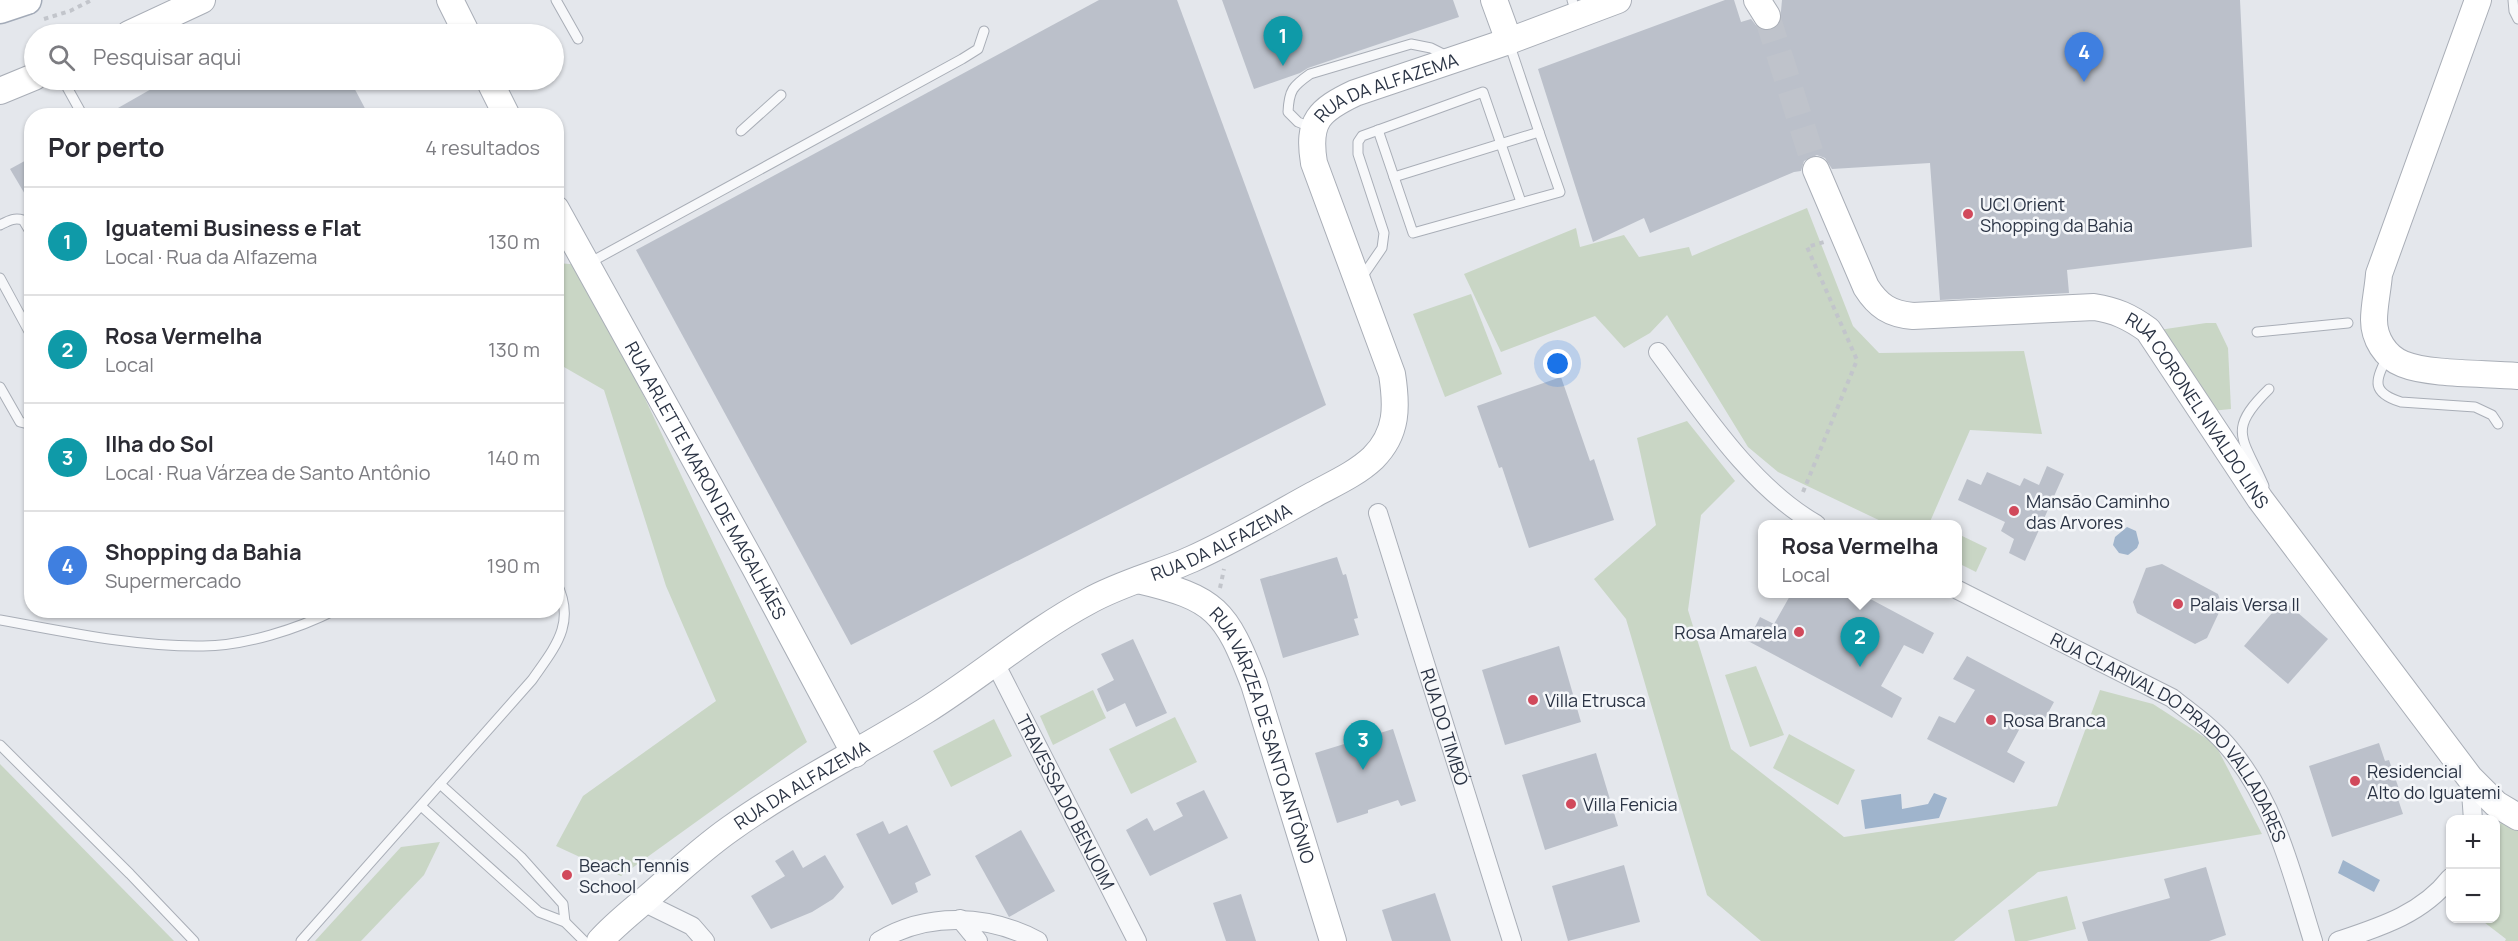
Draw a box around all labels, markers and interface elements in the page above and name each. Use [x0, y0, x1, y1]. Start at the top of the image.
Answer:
pin: 1 [1264, 16, 1302, 66]
search box [24, 24, 564, 90]
pin: 4 [2064, 32, 2104, 82]
icon: search [45, 41, 78, 74]
text: Pesquisar aqui [93, 42, 241, 72]
street label: RUA DA ALFAZEMA [1308, 47, 1462, 127]
text: Por perto [48, 129, 165, 165]
text: 4 resultados [425, 134, 540, 161]
place label: UCI Orient Shopping da Bahia [1980, 192, 2133, 237]
marker: UCI Orient Shopping da Bahia [1961, 207, 1975, 221]
text: Iguatemi Business e Flat [105, 213, 362, 243]
text: 1 [63, 228, 72, 255]
text: 130 m [488, 228, 540, 255]
text: Local · Rua da Alfazema [105, 243, 317, 270]
street label: RUA CORONEL NIVALDO LINS [2121, 307, 2275, 513]
text: Rosa Vermelha [105, 321, 262, 351]
text: 2 [62, 336, 73, 363]
text: 130 m [488, 336, 540, 363]
street label: RUA ARLETTE MARON DE MAGALHÃES [620, 337, 792, 623]
your location [1543, 349, 1572, 378]
text: Local [105, 351, 154, 378]
text: Ilha do Sol [105, 429, 214, 459]
text: 3 [62, 444, 73, 471]
text: 140 m [487, 444, 540, 471]
text: Local · Rua Várzea de Santo Antônio [105, 459, 431, 486]
place label: Mansão Caminho das Arvores [2026, 489, 2170, 534]
street label: RUA DA ALFAZEMA [1147, 497, 1296, 586]
marker: Mansão Caminho das Arvores [2007, 504, 2021, 518]
popup [1758, 520, 1962, 598]
text: Rosa Vermelha [1781, 531, 1939, 561]
text: Shopping da Bahia [105, 537, 302, 567]
text: 4 [61, 552, 74, 579]
text: 190 m [487, 552, 540, 579]
text: Local [1781, 561, 1830, 588]
text: Supermercado [105, 567, 241, 594]
place label: Palais Versa II [2190, 592, 2300, 616]
marker: Palais Versa II [2171, 597, 2185, 611]
street label: RUA VÁRZEA DE SANTO ANTÔNIO [1205, 601, 1320, 866]
pin: 2 [1840, 618, 1880, 667]
place label: Rosa Amarela [1674, 620, 1787, 644]
marker: Rosa Amarela [1792, 625, 1806, 639]
street label: RUA CLARIVAL DO PRADO VALLADARES [2046, 627, 2292, 845]
street label: RUA DO TIMBÓ [1415, 665, 1475, 788]
place label: Villa Etrusca [1545, 688, 1646, 712]
marker: Villa Etrusca [1526, 693, 1540, 707]
place label: Rosa Branca [2003, 708, 2106, 732]
street label: TRAVESSA DO BENJOIM [1011, 710, 1121, 894]
marker: Rosa Branca [1984, 713, 1998, 727]
pin: 3 [1344, 720, 1382, 770]
street label: RUA DA ALFAZEMA [729, 734, 874, 835]
place label: Residencial Alto do Iguatemi [2367, 759, 2501, 804]
marker: Residencial Alto do Iguatemi [2348, 774, 2362, 788]
place label: Villa Fenicia [1583, 792, 1678, 816]
marker: Villa Fenicia [1564, 797, 1578, 811]
map controls [2446, 815, 2500, 923]
button: + [2446, 815, 2500, 869]
place label: Beach Tennis School [579, 853, 689, 898]
marker: Beach Tennis School [560, 868, 574, 882]
button: − [2446, 869, 2500, 923]

